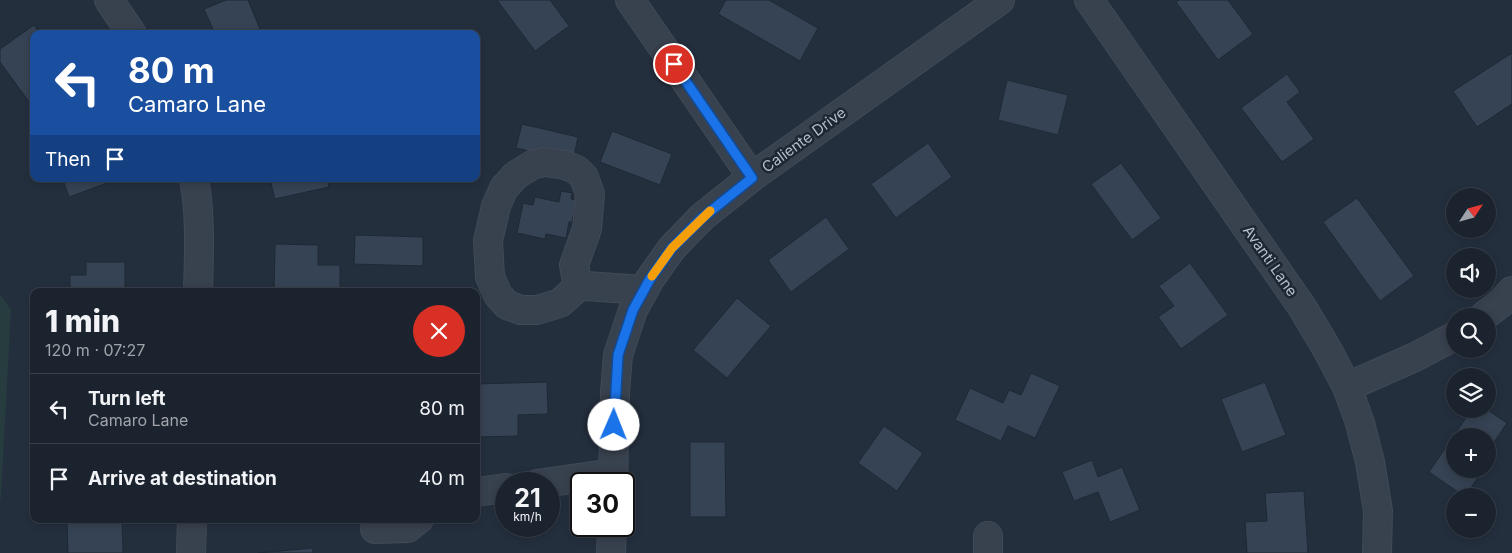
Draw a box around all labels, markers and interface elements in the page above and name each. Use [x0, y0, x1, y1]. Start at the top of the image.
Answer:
pin [653, 43, 695, 85]
text: 80 m [128, 49, 215, 91]
icon: left [45, 50, 110, 115]
icon: arrive [660, 50, 688, 78]
text: Camaro Lane [128, 91, 266, 117]
street label: Caliente Drive [758, 103, 849, 176]
icon: arrive [101, 145, 129, 173]
text: Then [45, 148, 91, 171]
north arrow [1446, 188, 1496, 238]
map controls [1446, 188, 1496, 538]
street label: Avanti Lane [1239, 222, 1302, 300]
button: sound [1446, 248, 1496, 298]
text: 1 min [45, 303, 120, 339]
button: close [413, 305, 465, 357]
button: search [1446, 308, 1496, 358]
text: 120 m · 07:27 [45, 340, 145, 360]
button: layers [1446, 368, 1496, 418]
text: Turn left [88, 387, 166, 410]
icon: left [45, 395, 73, 423]
text: 80 m [419, 397, 465, 420]
position arrow [587, 398, 639, 450]
text: Camaro Lane [88, 410, 188, 430]
button: + [1446, 428, 1496, 478]
icon: arrive [45, 465, 73, 493]
text: Arrive at destination [88, 467, 277, 490]
text: 40 m [419, 467, 465, 490]
speed limit sign: 30 [570, 472, 635, 537]
text: 21 [514, 483, 541, 513]
button: − [1446, 488, 1496, 538]
text: km/h [513, 509, 542, 524]

